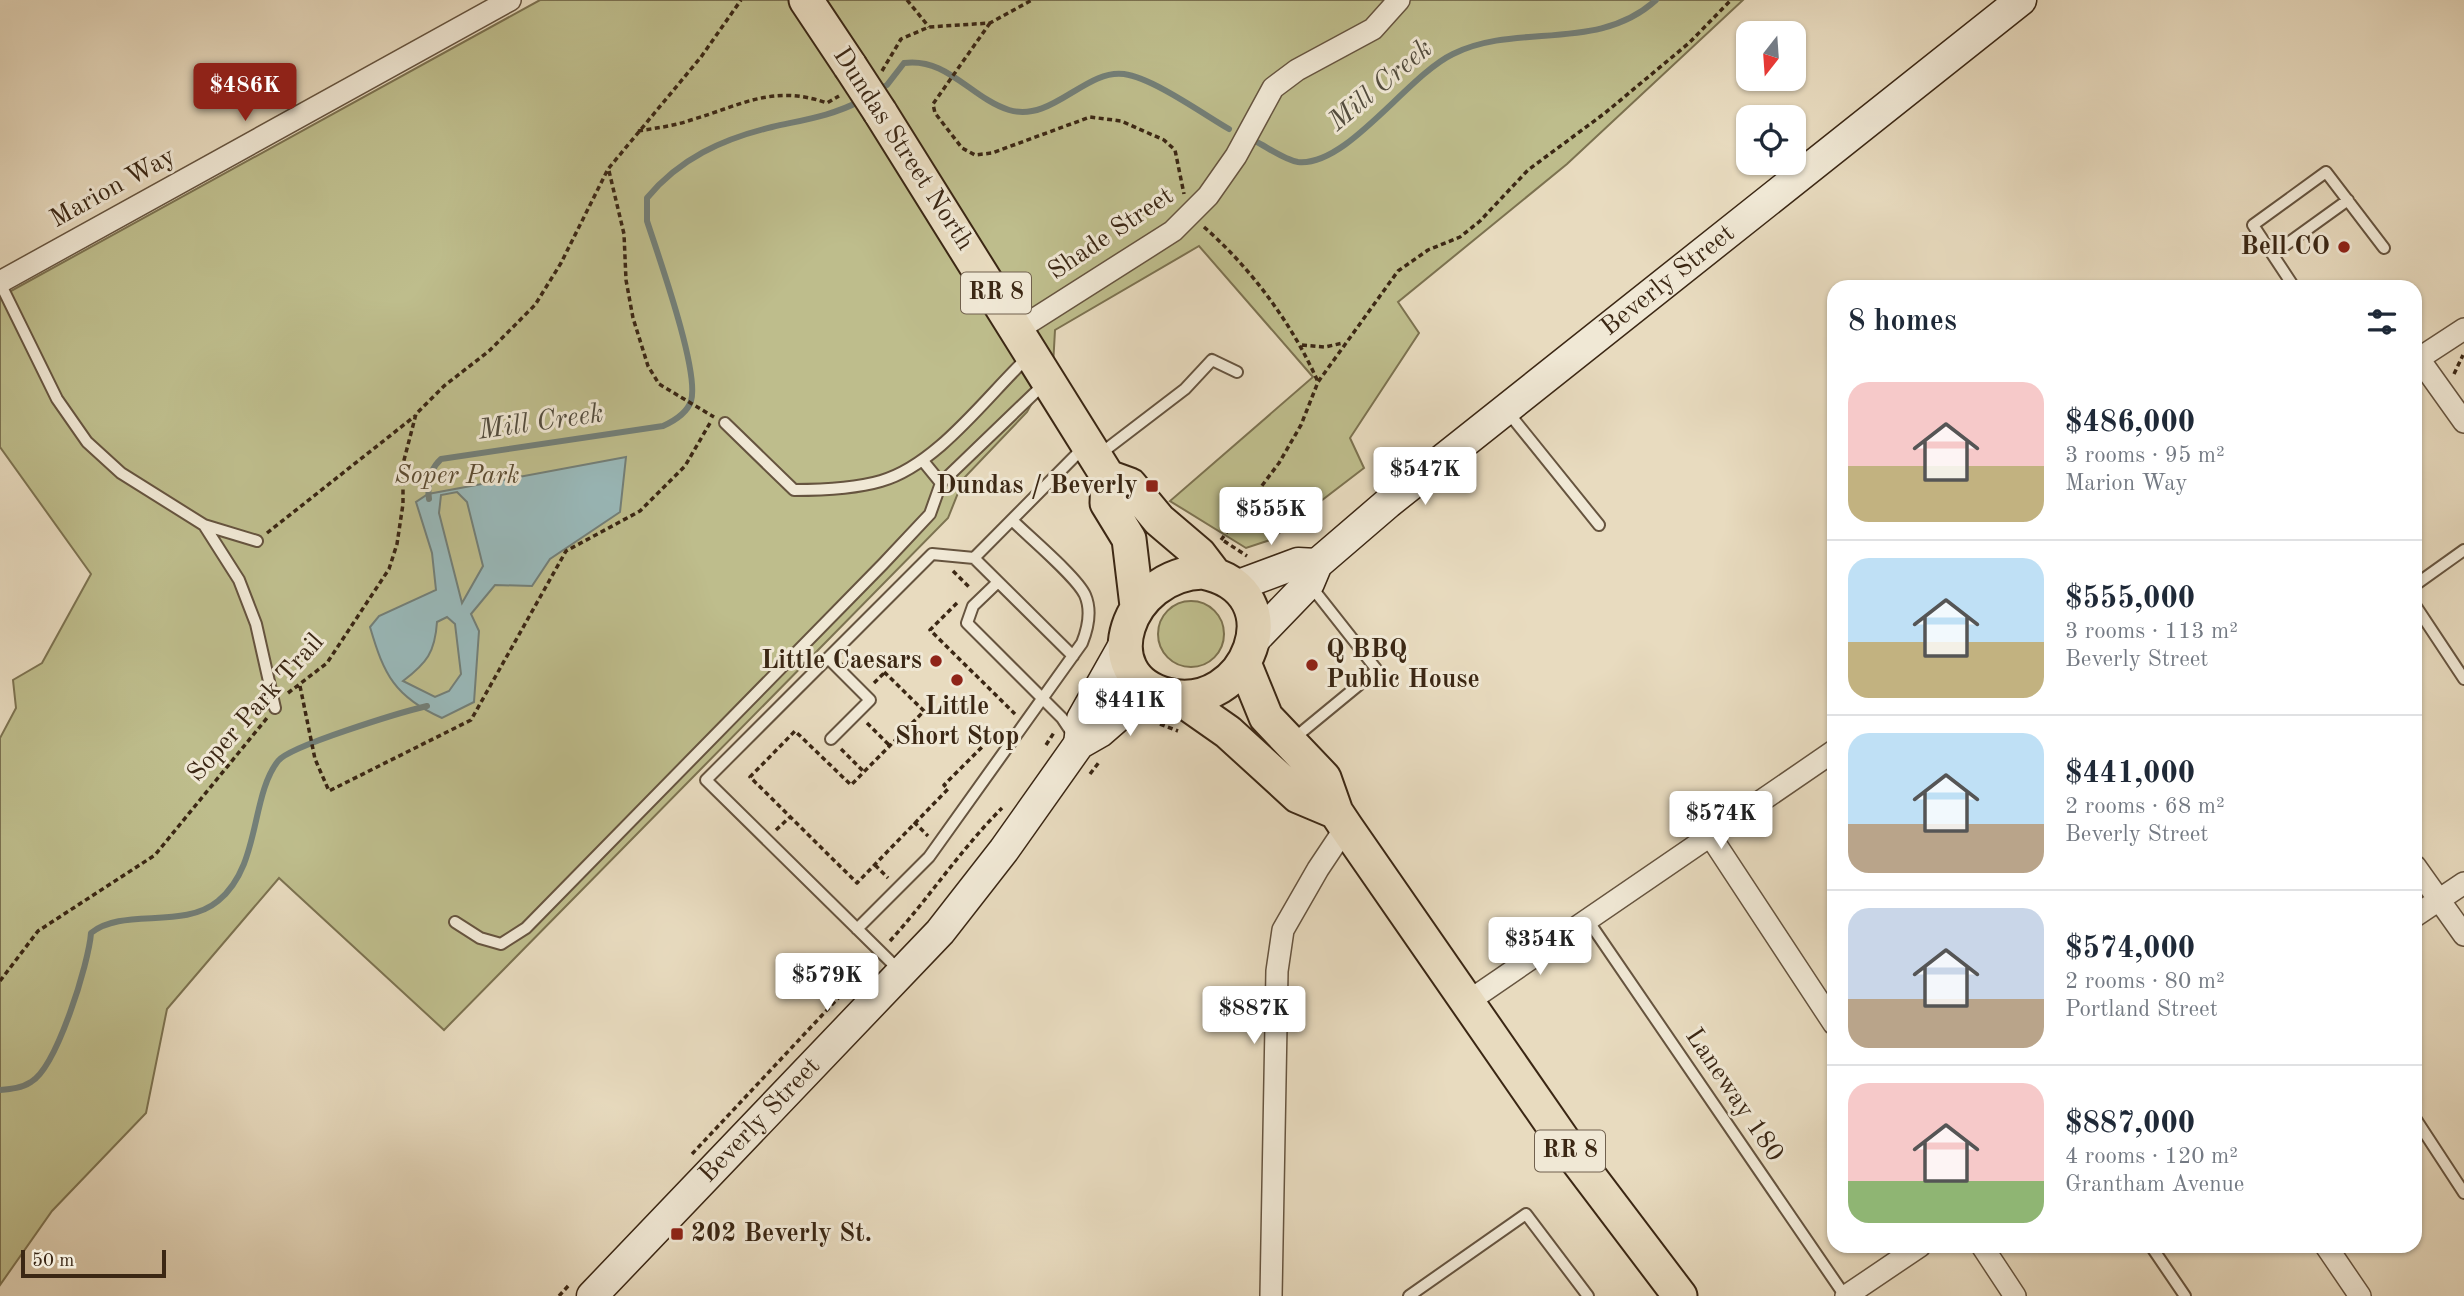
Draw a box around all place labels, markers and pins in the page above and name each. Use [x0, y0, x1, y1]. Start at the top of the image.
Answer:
pin: $486K [196, 64, 294, 123]
place label: Bell CO [2240, 234, 2330, 260]
marker: Bell CO [2336, 239, 2352, 255]
pin: $547K [1376, 448, 1474, 507]
place label: Dundas / Beverly [936, 473, 1138, 499]
marker: Dundas / Beverly [1144, 478, 1160, 494]
pin: $555K [1222, 488, 1320, 547]
place label: Q BBQ Public House [1326, 637, 1480, 693]
place label: Little Caesars [761, 648, 922, 674]
marker: Little Caesars [928, 653, 944, 669]
marker: Q BBQ Public House [1304, 657, 1320, 673]
marker: Little Short Stop [949, 672, 965, 688]
pin: $441K [1081, 678, 1179, 738]
place label: Little Short Stop [895, 694, 1019, 750]
pin: $574K [1672, 792, 1770, 851]
pin: $354K [1491, 918, 1589, 977]
pin: $579K [778, 954, 876, 1013]
pin: $887K [1205, 986, 1303, 1046]
place label: 202 Beverly St. [691, 1221, 872, 1247]
marker: 202 Beverly St. [669, 1226, 685, 1242]

